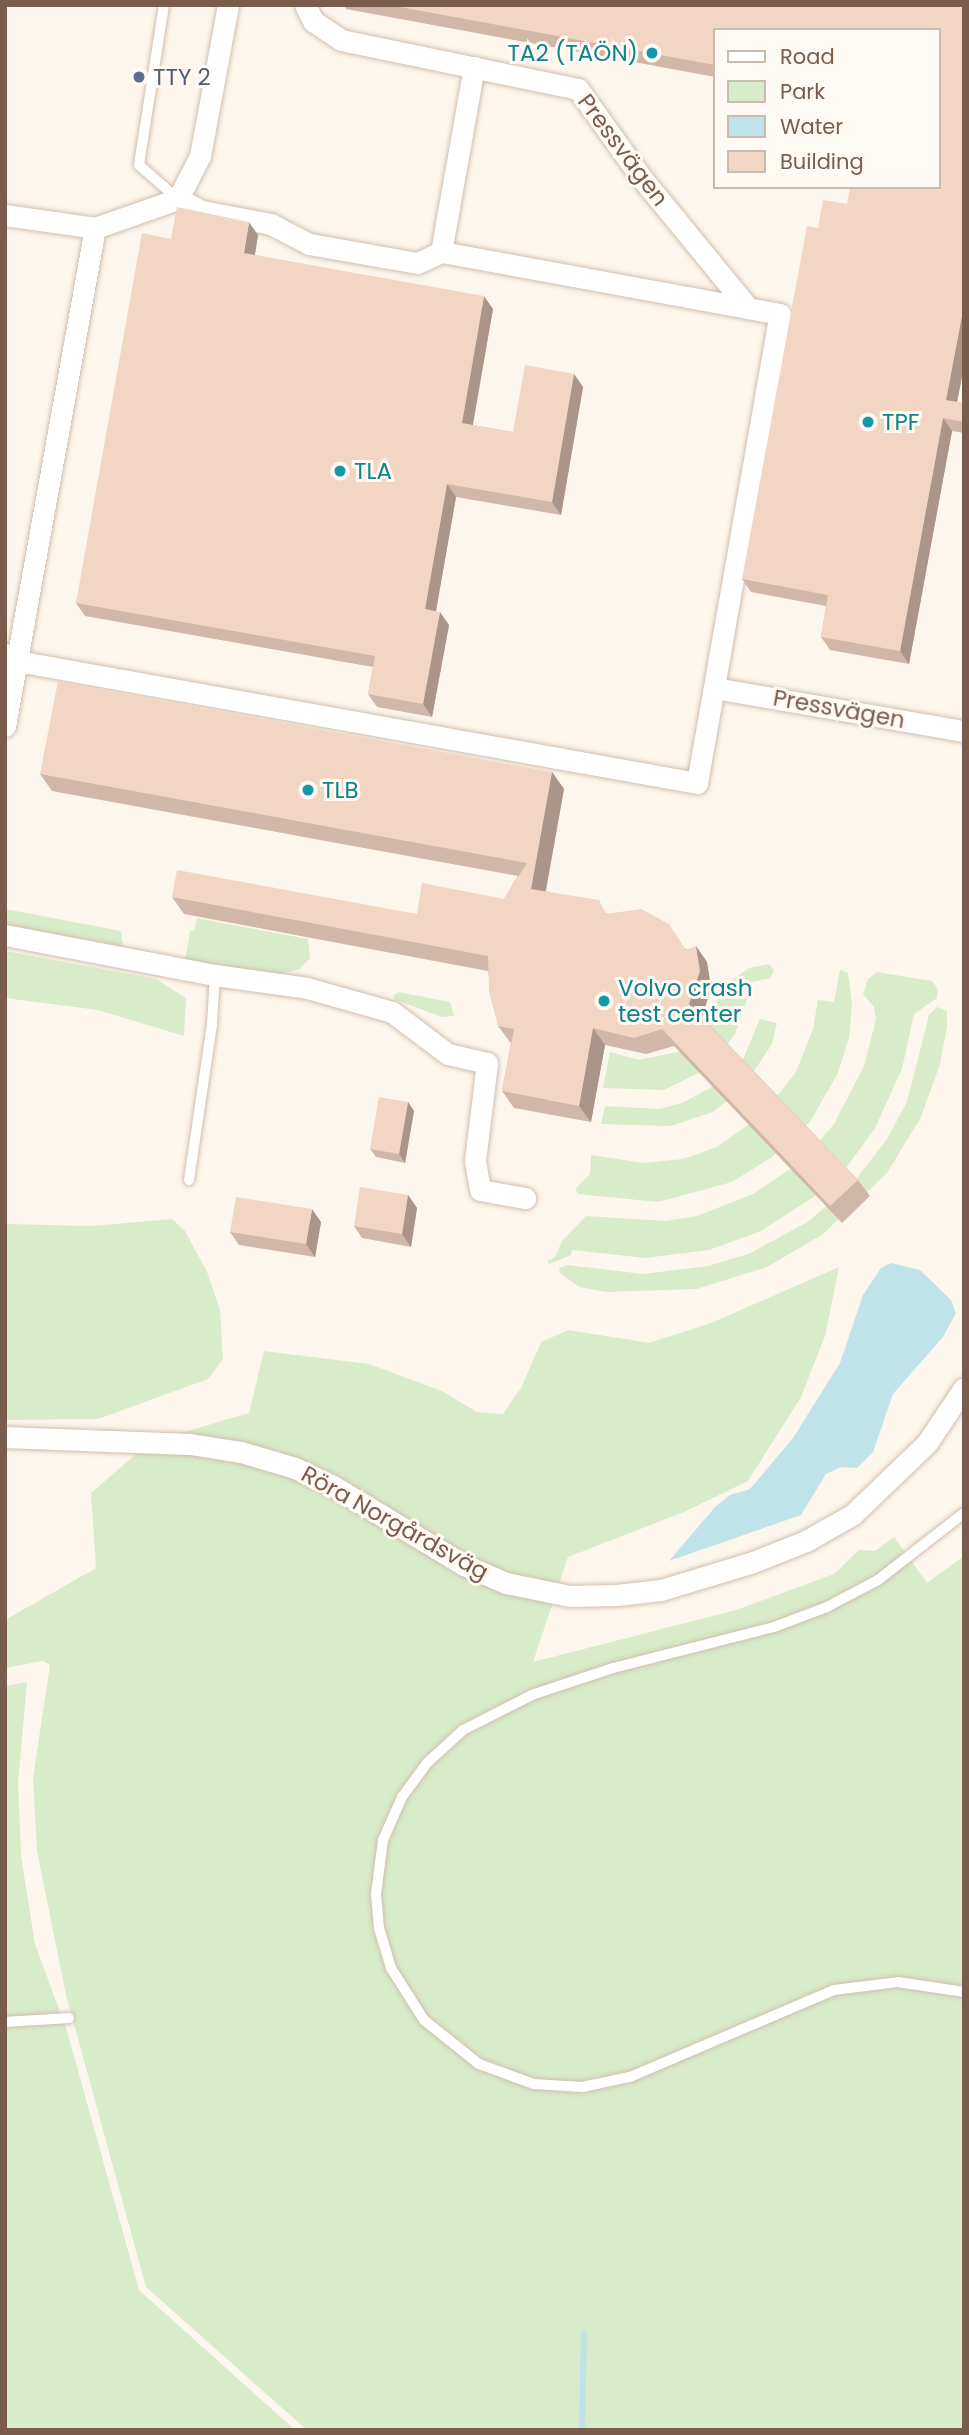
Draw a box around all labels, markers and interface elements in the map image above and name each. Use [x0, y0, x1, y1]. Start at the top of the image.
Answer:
legend [713, 28, 941, 189]
place label: TA2 (TAÖN) [508, 39, 638, 67]
text: Road [780, 42, 835, 71]
marker: TA2 (TAÖN) [644, 45, 660, 61]
place label: TTY 2 [153, 63, 211, 91]
marker: TTY 2 [131, 69, 147, 85]
text: Park [780, 77, 825, 106]
street label: Pressvägen [572, 89, 674, 211]
text: Water [780, 112, 843, 141]
text: Building [780, 147, 864, 176]
place label: TPF [882, 408, 919, 436]
marker: TPF [860, 414, 876, 430]
place label: TLA [354, 457, 392, 485]
marker: TLA [332, 463, 348, 479]
street label: Pressvägen [771, 684, 907, 734]
place label: TLB [322, 776, 358, 804]
marker: TLB [300, 782, 316, 798]
place label: Volvo crash test center [618, 974, 753, 1028]
marker: Volvo crash test center [596, 993, 612, 1009]
street label: Röra Norgårdsväg [297, 1460, 493, 1586]

